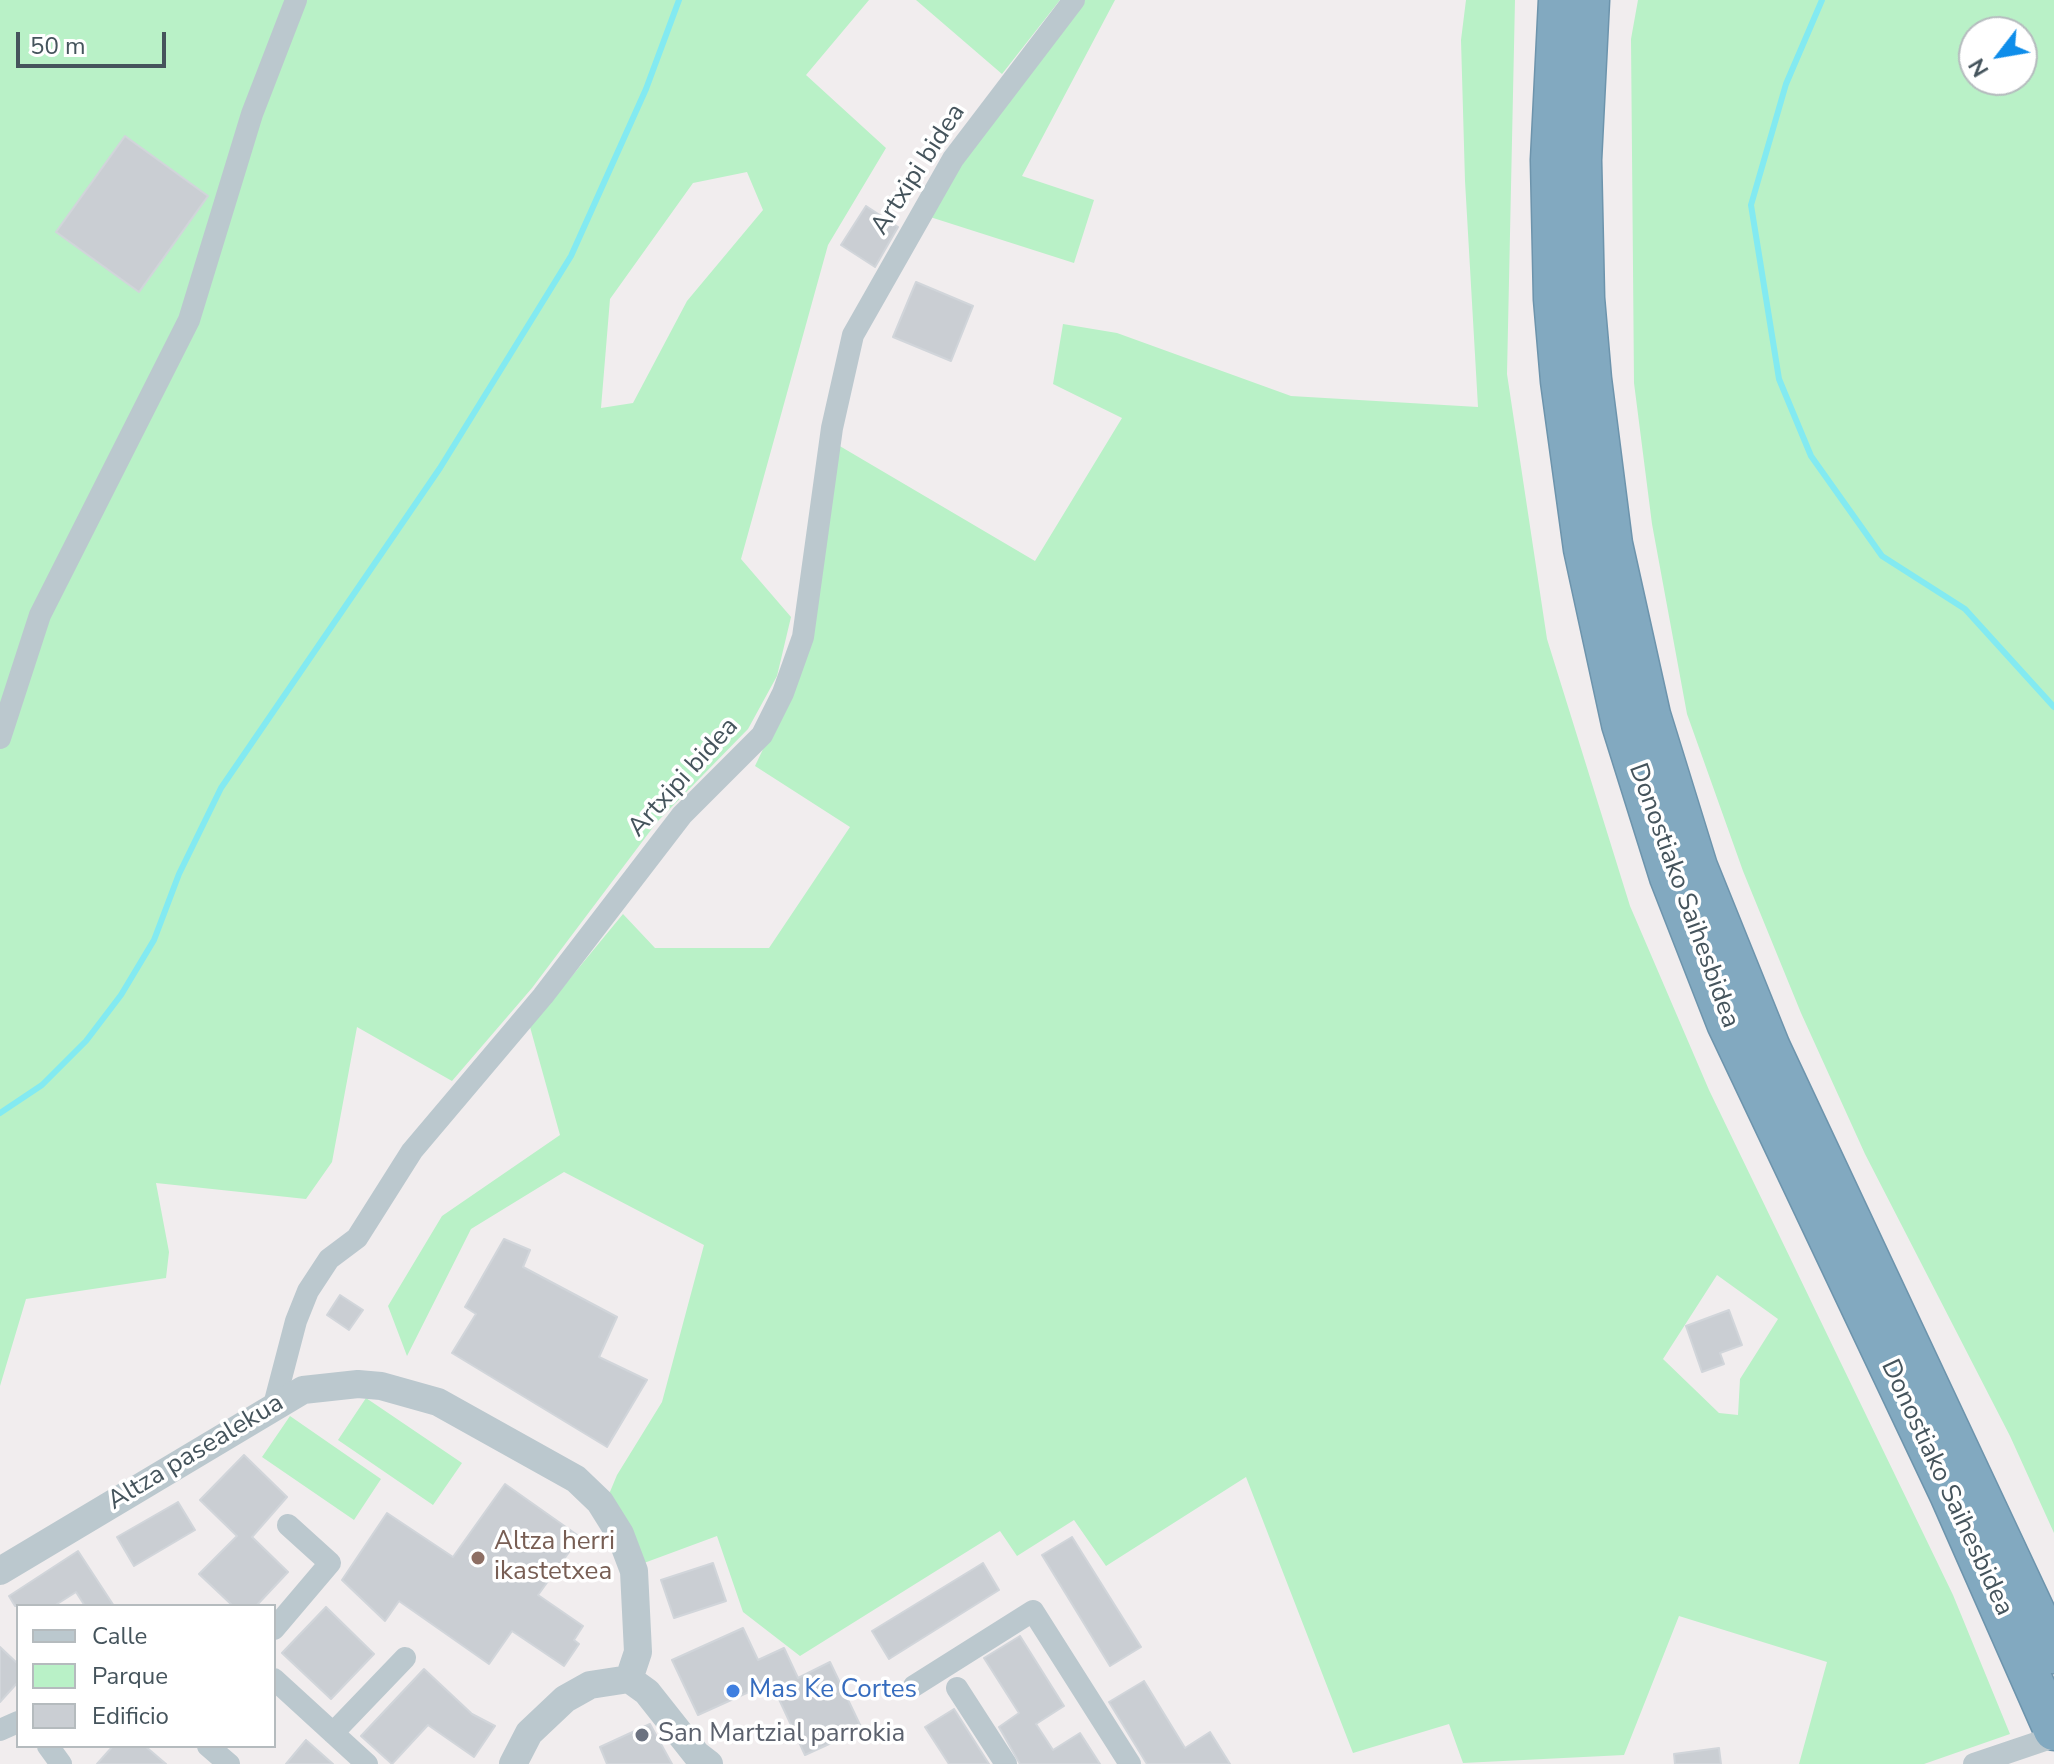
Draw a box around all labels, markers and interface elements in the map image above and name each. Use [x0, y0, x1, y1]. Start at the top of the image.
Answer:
scale bar [20, 16, 170, 66]
north arrow [1958, 16, 2038, 96]
text: 50 m [30, 30, 86, 62]
text: N [1962, 53, 1996, 82]
street label: Artxipi bidea [865, 99, 973, 241]
street label: Artxipi bidea [622, 712, 746, 844]
street label: Donostiako Saihesbidea [1621, 760, 1745, 1032]
street label: Donostiako Saihesbidea [1873, 1355, 2019, 1621]
street label: Altza pasealekua [102, 1388, 290, 1518]
place label: Altza herri ikastetxea [494, 1527, 615, 1588]
marker: Altza herri ikastetxea [469, 1549, 487, 1567]
legend [16, 1604, 276, 1748]
text: Calle [92, 1620, 147, 1652]
text: Parque [92, 1660, 168, 1692]
place label: Mas Ke Cortes [749, 1675, 917, 1707]
marker: Mas Ke Cortes [724, 1682, 742, 1700]
text: Edificio [92, 1700, 169, 1732]
place label: San Martzial parrokia [658, 1719, 905, 1751]
marker: San Martzial parrokia [633, 1726, 651, 1744]

